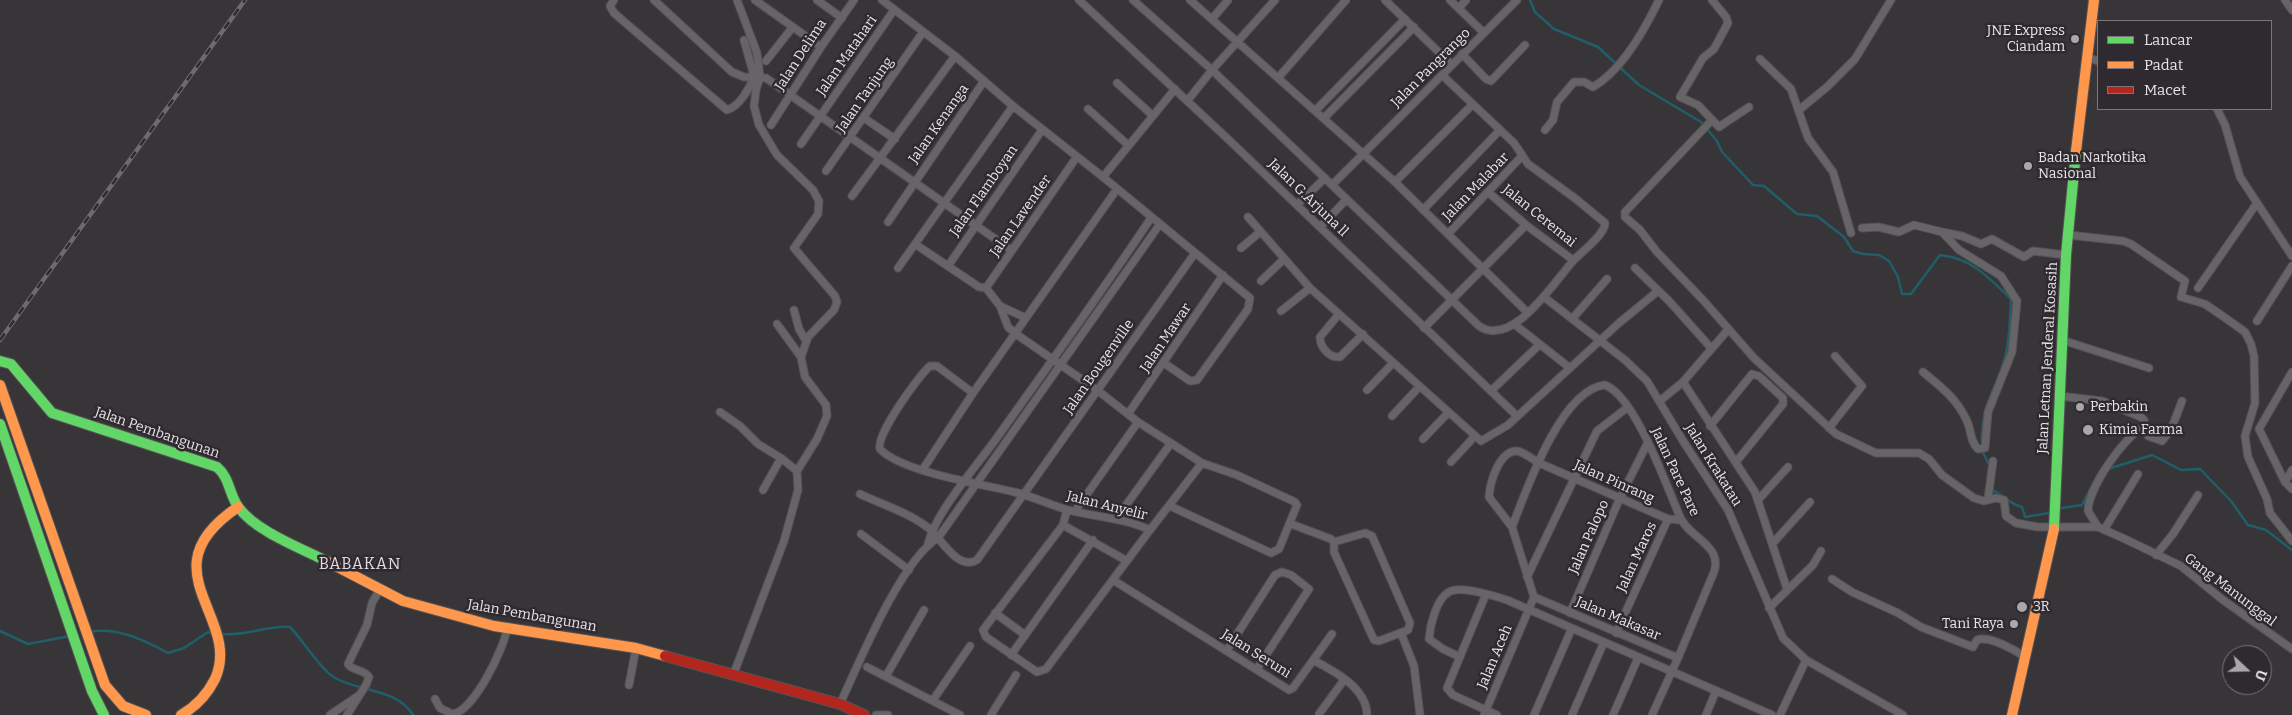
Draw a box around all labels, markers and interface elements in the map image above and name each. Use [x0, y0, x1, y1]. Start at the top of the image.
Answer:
street label: Jalan Matahari [813, 13, 881, 99]
street label: Jalan Delima [772, 16, 830, 94]
legend [2097, 20, 2272, 110]
place label: JNE Express Ciandam [1987, 23, 2065, 56]
street label: Jalan Pangrango [1388, 25, 1474, 111]
text: Lancar [2144, 31, 2192, 49]
marker: JNE Express Ciandam [2069, 33, 2081, 45]
street label: Jalan Tanjung [833, 54, 897, 136]
text: Padat [2144, 56, 2183, 74]
street label: Jalan Kenanga [905, 81, 973, 167]
text: Macet [2144, 81, 2186, 99]
street label: Jalan Flamboyan [946, 142, 1022, 240]
street label: Jalan Malabar [1439, 149, 1513, 225]
place label: Badan Narkotika Nasional [2038, 150, 2146, 182]
street label: Jalan G.Arjuna ll [1265, 156, 1351, 240]
marker: Badan Narkotika Nasional [2022, 160, 2034, 172]
street label: Jalan Lavender [987, 172, 1055, 260]
street label: Jalan Ceremai [1499, 181, 1579, 251]
street label: Jalan Letnan Jenderal Kosasih [2035, 262, 2061, 454]
street label: Jalan Mawar [1137, 300, 1195, 376]
street label: Jalan Bougenville [1060, 316, 1138, 418]
place label: Perbakin [2090, 399, 2148, 415]
marker: Perbakin [2074, 401, 2086, 413]
street label: Jalan Pembangunan [92, 404, 222, 462]
street label: Jalan Krakatau [1681, 420, 1745, 510]
place label: Kimia Farma [2099, 422, 2183, 438]
marker: Kimia Farma [2081, 423, 2095, 437]
street label: Jalan Pare Pare [1647, 425, 1703, 519]
street label: Jalan Pinrang [1571, 457, 1657, 507]
street label: Jalan Anyelir [1065, 488, 1149, 524]
street label: Jalan Palopo [1565, 497, 1613, 577]
street label: Jalan Maros [1613, 519, 1661, 595]
street label: Gang Manunggal [2181, 550, 2279, 630]
district label: BABAKAN [318, 555, 402, 575]
street label: Jalan Makasar [1573, 594, 1663, 644]
street label: Jalan Pembangunan [466, 596, 598, 636]
place label: 3R [2033, 599, 2050, 615]
marker: 3R [2015, 600, 2029, 614]
place label: Tani Raya [1942, 616, 2004, 632]
marker: Tani Raya [2008, 618, 2020, 630]
street label: Jalan Aceh [1474, 622, 1516, 692]
street label: Jalan Seruni [1218, 626, 1294, 682]
north arrow [2222, 645, 2272, 695]
text: U [2251, 667, 2270, 683]

